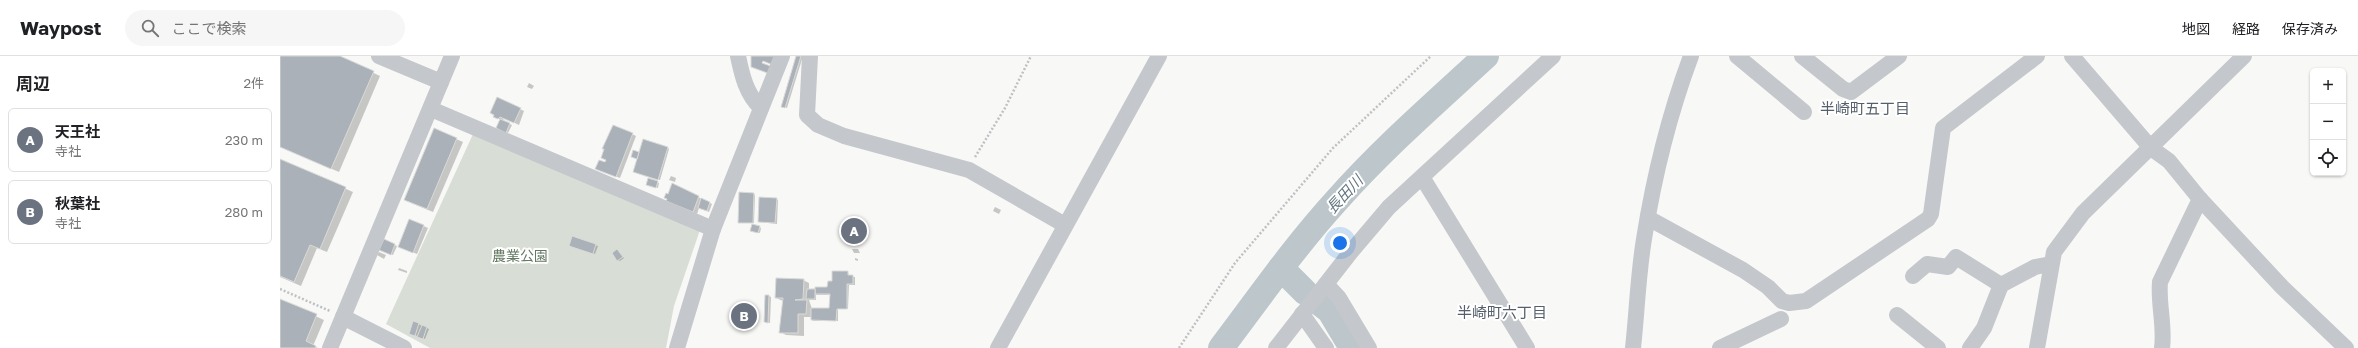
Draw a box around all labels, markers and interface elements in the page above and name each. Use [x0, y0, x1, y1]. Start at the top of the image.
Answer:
search box [125, 10, 405, 46]
text: Waypost [20, 16, 101, 39]
icon: search [139, 17, 161, 39]
text: ここで検索 [171, 19, 246, 37]
text: 地図 [2182, 20, 2210, 37]
text: 経路 [2232, 20, 2260, 37]
text: 保存済み [2282, 20, 2338, 37]
map controls [2310, 68, 2346, 176]
button: + [2310, 68, 2346, 104]
text: 周辺 [16, 73, 50, 94]
text: 2件 [243, 75, 264, 91]
district label: 半崎町五丁目 [1820, 99, 1910, 117]
button: − [2310, 104, 2346, 140]
text: 天王社 [55, 122, 100, 140]
text: A [25, 132, 35, 148]
text: 230 m [225, 132, 263, 148]
button: locate [2310, 140, 2346, 176]
text: 寺社 [55, 143, 81, 159]
water label: 長田川 [1322, 170, 1367, 217]
text: 秋葉社 [55, 194, 100, 212]
text: B [25, 204, 35, 220]
text: 280 m [225, 204, 263, 220]
text: 寺社 [55, 215, 81, 231]
pin: A [841, 216, 867, 246]
your location [1330, 233, 1350, 253]
park label: 農業公園 [492, 247, 548, 264]
pin: B [731, 301, 757, 331]
district label: 半崎町六丁目 [1457, 303, 1547, 321]

